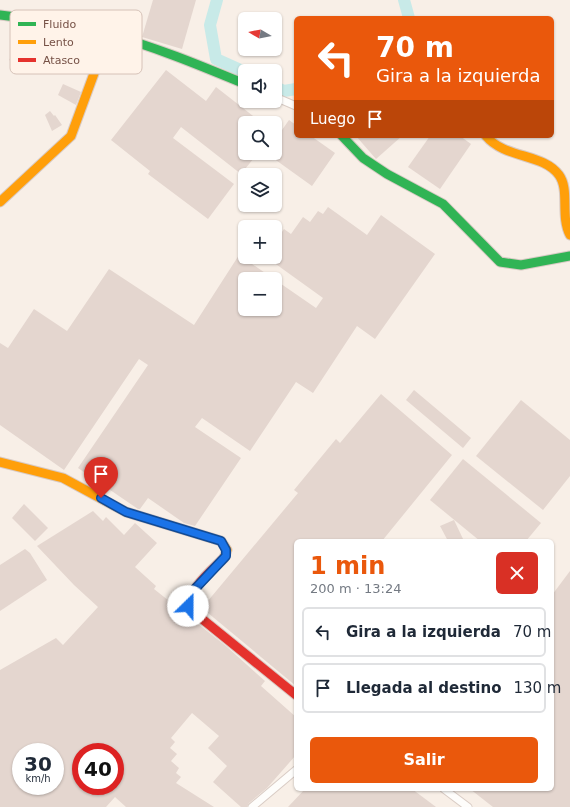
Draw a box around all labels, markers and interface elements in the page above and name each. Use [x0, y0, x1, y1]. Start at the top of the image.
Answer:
legend [10, 10, 142, 74]
north arrow [238, 12, 282, 56]
map controls [238, 12, 282, 316]
text: Fluido [43, 18, 76, 31]
text: 70 m [376, 31, 454, 64]
icon: left [310, 32, 362, 84]
text: Lento [43, 36, 74, 49]
text: Atasco [43, 54, 80, 67]
button: sound [238, 64, 282, 108]
text: Gira a la izquierda [376, 65, 541, 86]
icon: arrive [364, 108, 386, 130]
text: Luego [310, 110, 356, 128]
button: search [238, 116, 282, 160]
button: layers [238, 168, 282, 212]
button: + [238, 220, 282, 264]
button: − [238, 272, 282, 316]
pin [84, 457, 118, 498]
icon: arrive [90, 463, 112, 485]
text: 1 min [310, 552, 385, 580]
button: close [496, 552, 538, 594]
text: 200 m · 13:24 [310, 581, 401, 596]
position arrow [167, 585, 209, 627]
icon: left [312, 621, 334, 643]
text: Gira a la izquierda [346, 623, 501, 641]
text: 70 m [513, 623, 551, 641]
icon: arrive [312, 677, 334, 699]
text: Llegada al destino [346, 679, 501, 697]
text: 130 m [513, 679, 561, 697]
button: Salir [310, 737, 538, 783]
speed limit sign: 40 [72, 743, 124, 795]
text: 30 [24, 752, 52, 776]
text: km/h [25, 773, 51, 784]

